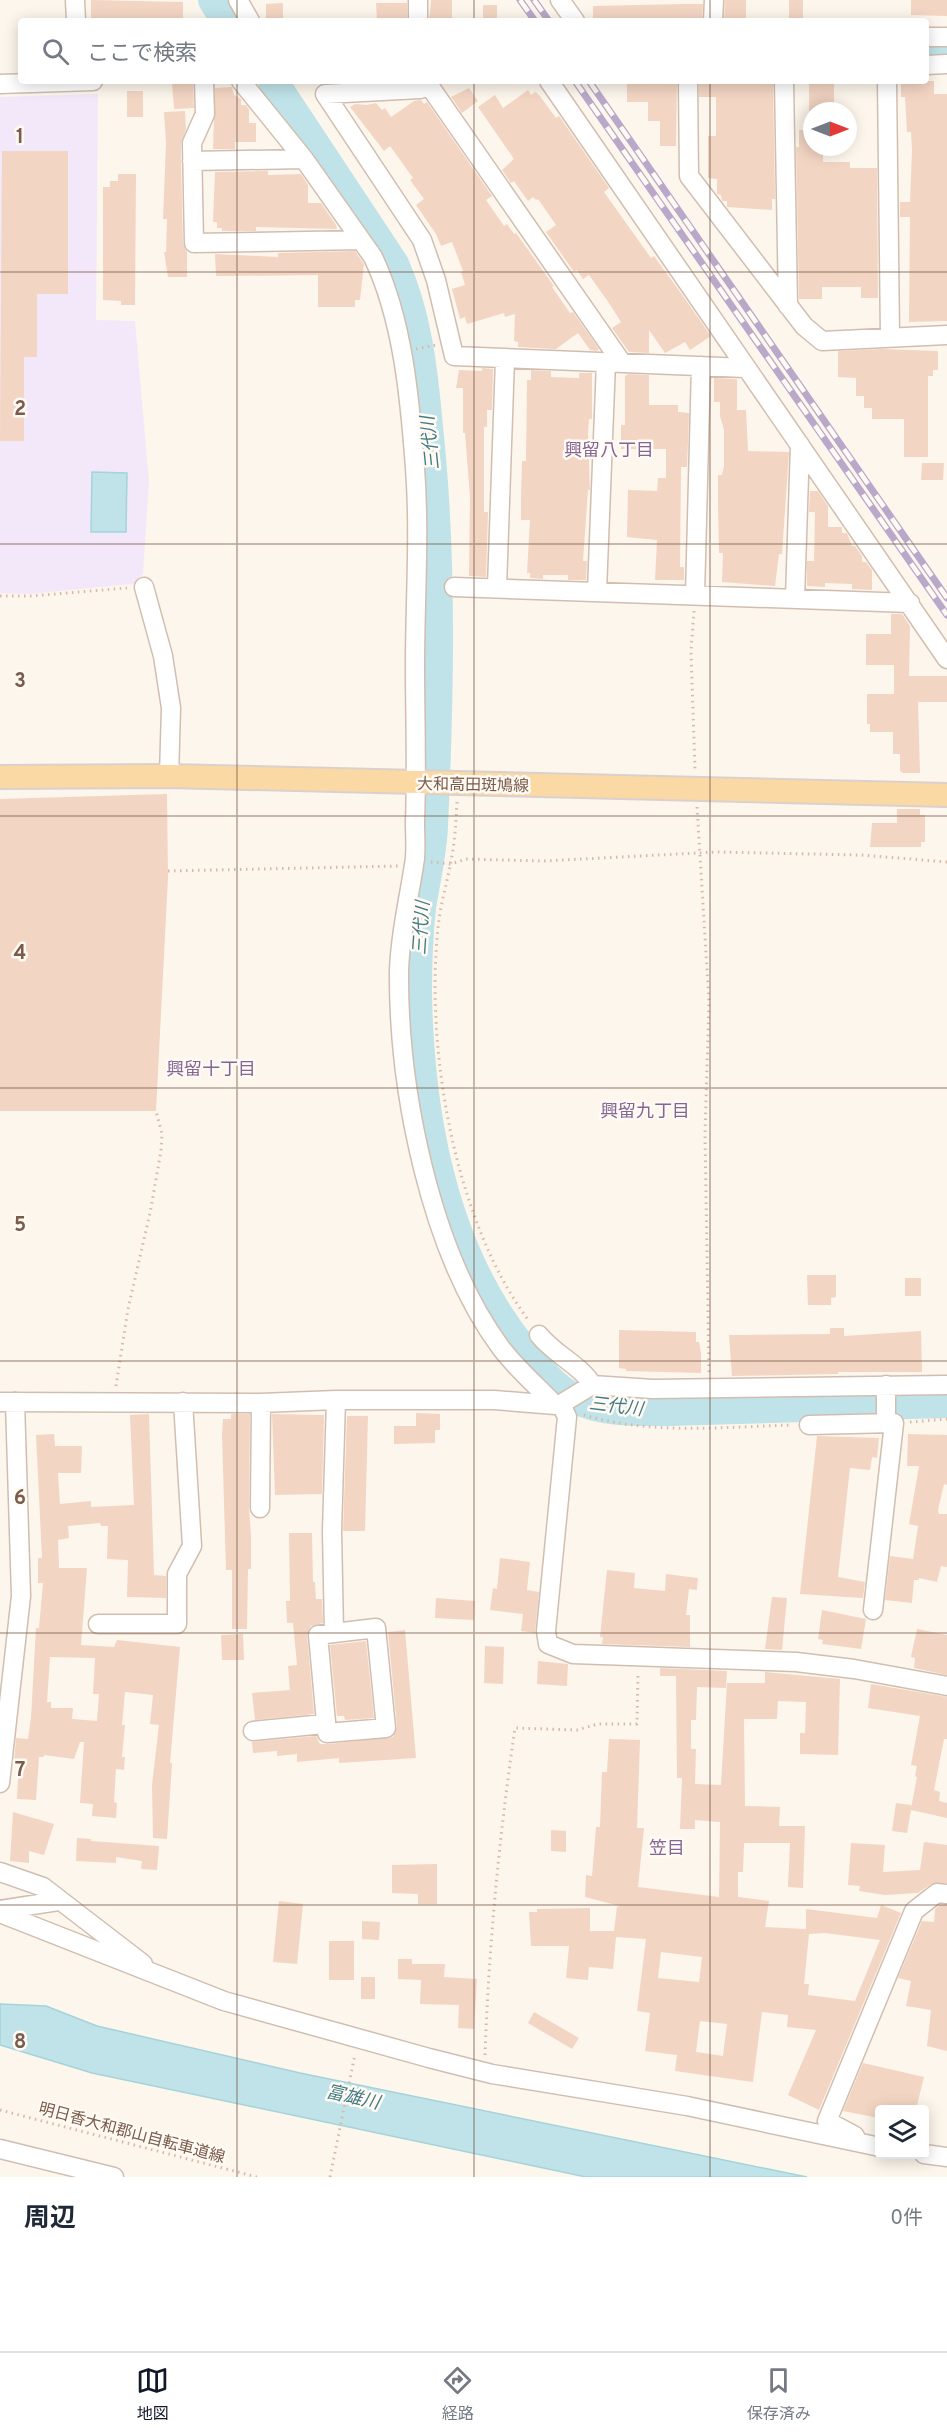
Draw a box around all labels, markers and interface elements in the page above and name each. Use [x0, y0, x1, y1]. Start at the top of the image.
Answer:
search box [18, 18, 929, 84]
icon: search [39, 35, 72, 68]
text: ここで検索 [87, 41, 197, 68]
north arrow [803, 102, 857, 156]
text: 1 [16, 125, 24, 151]
text: 2 [14, 397, 26, 423]
water label: 三代川 [417, 413, 446, 471]
district label: 興留八丁目 [564, 440, 654, 463]
text: 3 [14, 669, 26, 695]
street label: 大和高田斑鳩線 [417, 775, 529, 797]
water label: 三代川 [409, 898, 436, 956]
text: 4 [14, 941, 26, 967]
district label: 興留十丁目 [166, 1059, 256, 1082]
district label: 興留九丁目 [600, 1101, 690, 1124]
text: 5 [14, 1213, 26, 1239]
water label: 三代川 [588, 1393, 646, 1422]
text: 6 [14, 1486, 26, 1512]
text: 7 [15, 1758, 25, 1784]
district label: 笠目 [649, 1838, 685, 1861]
text: 8 [14, 2030, 26, 2056]
water label: 富雄川 [324, 2081, 384, 2116]
street label: 明日香大和郡山自転車道線 [36, 2099, 227, 2168]
map controls [875, 2105, 929, 2159]
button: layers [875, 2105, 929, 2159]
text: 周辺 [24, 2203, 76, 2236]
text: 0件 [890, 2206, 923, 2232]
tab: 地図 [136, 2364, 169, 2425]
tab: 経路 [441, 2364, 474, 2425]
tab: 保存済み [747, 2364, 811, 2425]

